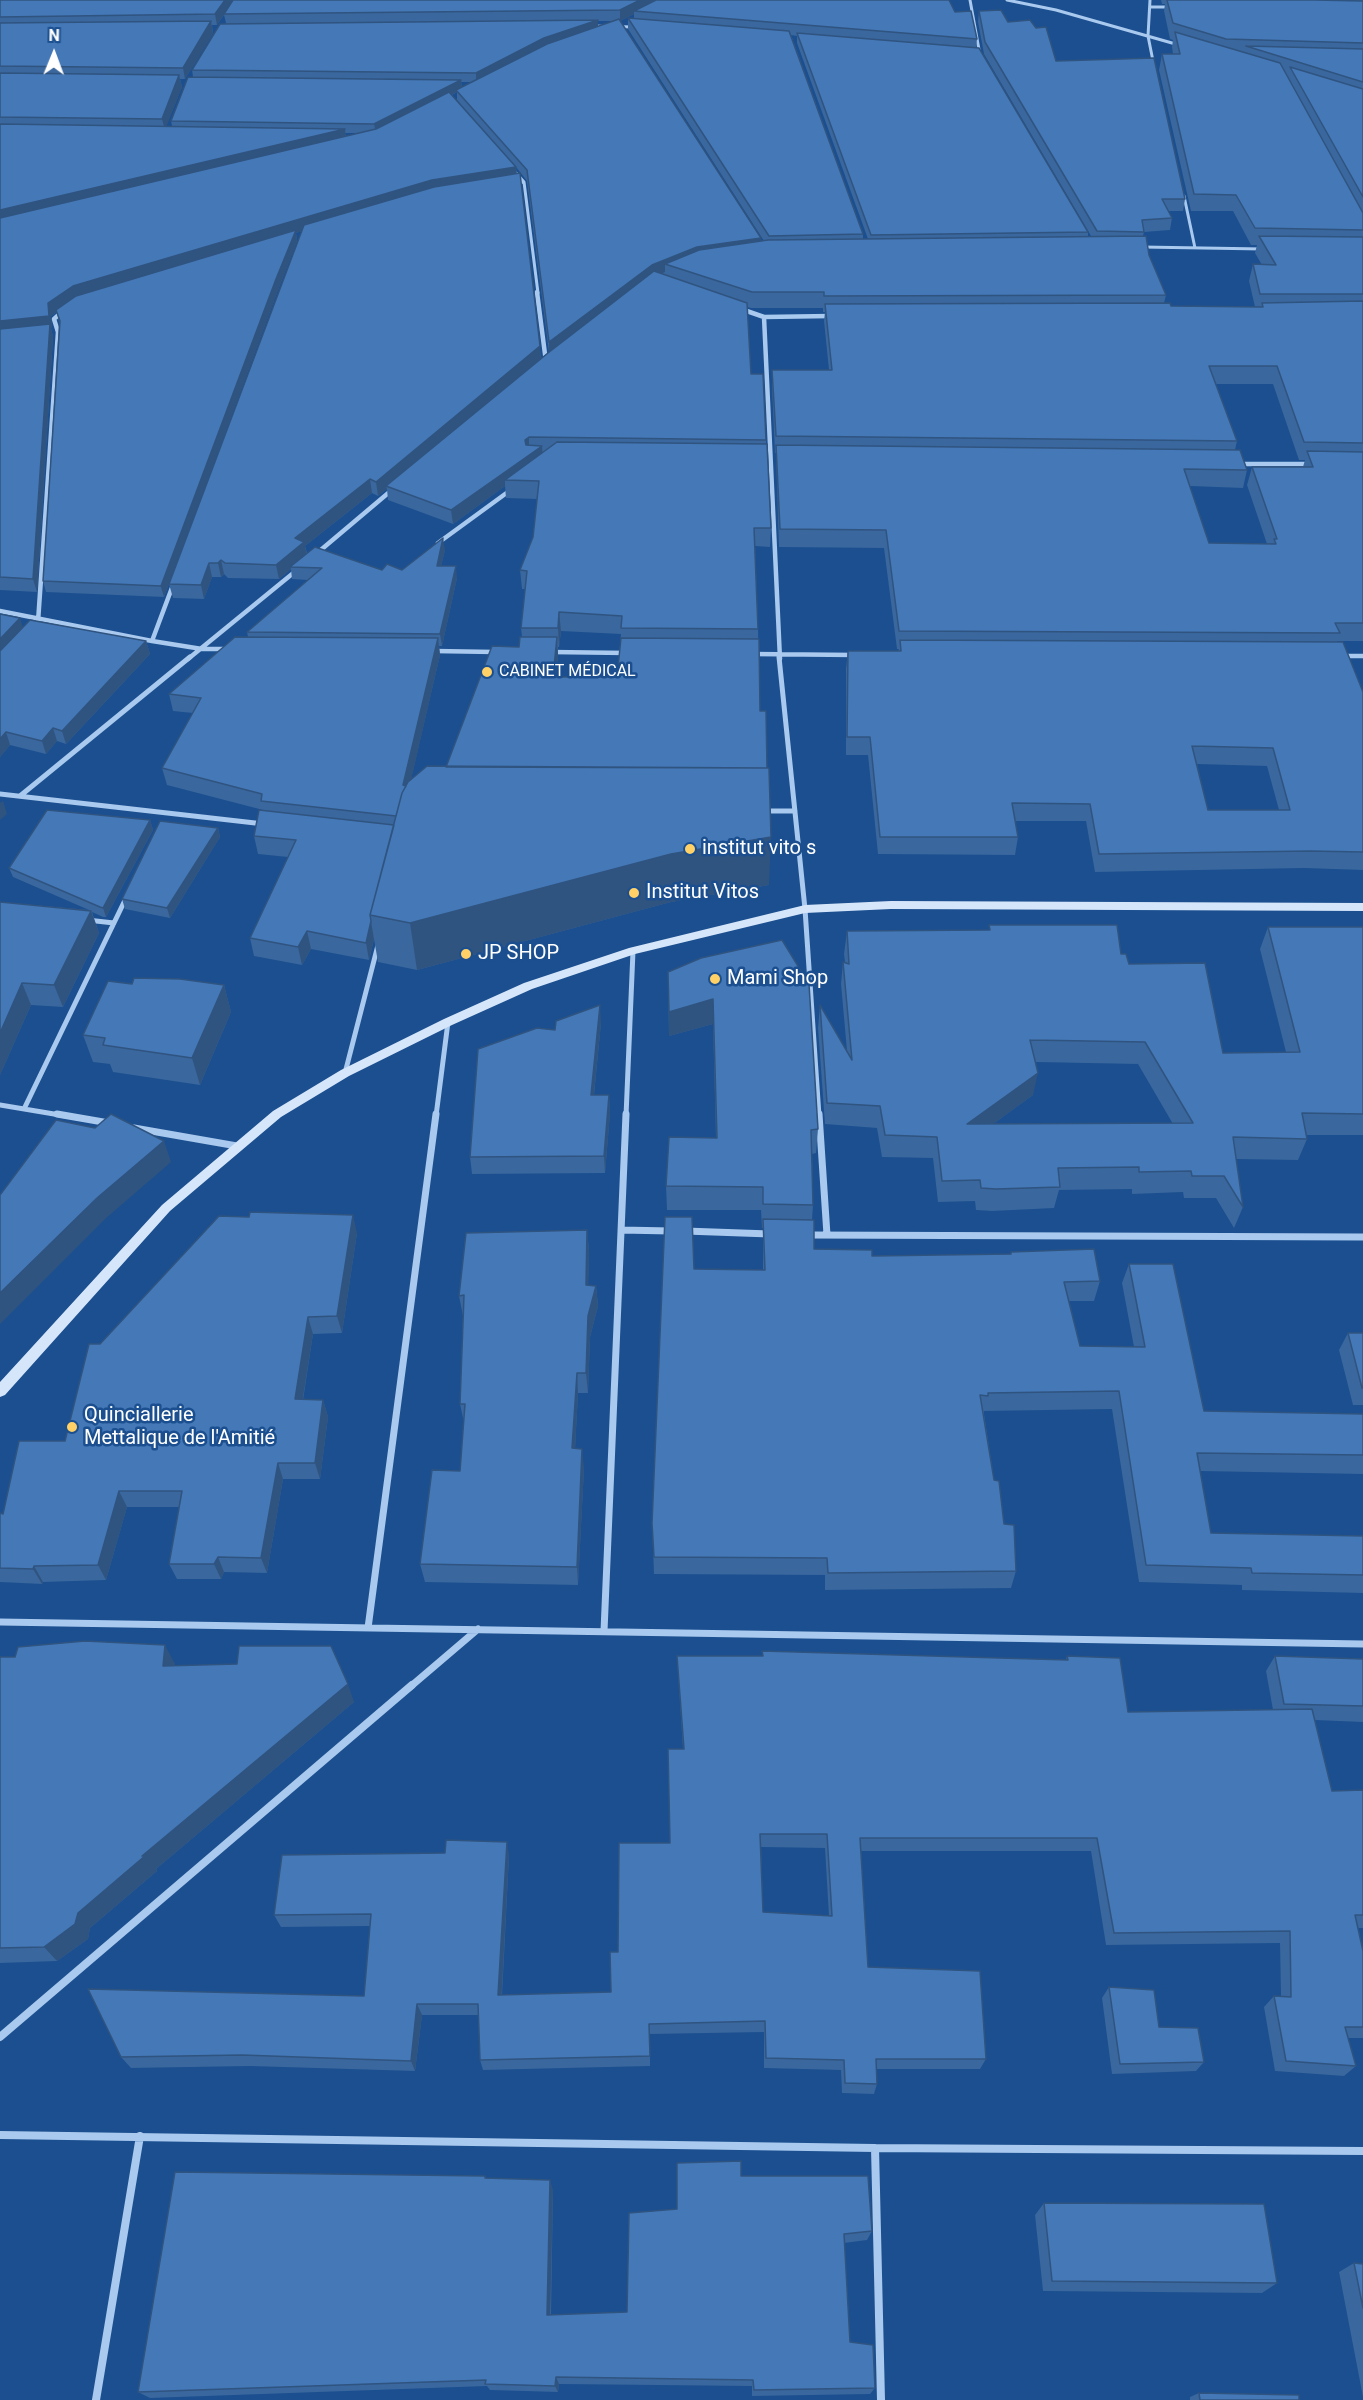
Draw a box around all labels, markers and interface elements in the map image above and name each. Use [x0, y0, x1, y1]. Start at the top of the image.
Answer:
north arrow [24, 24, 84, 84]
text: N [49, 26, 60, 45]
place label: CABINET MÉDICAL [499, 662, 636, 682]
marker: CABINET MÉDICAL [480, 665, 494, 679]
place label: institut vito s [702, 837, 816, 861]
marker: institut vito s [683, 842, 697, 856]
place label: Institut Vitos [646, 881, 759, 905]
marker: Institut Vitos [627, 886, 641, 900]
place label: JP SHOP [478, 942, 559, 966]
marker: JP SHOP [459, 947, 473, 961]
place label: Mami Shop [727, 967, 828, 991]
marker: Mami Shop [708, 972, 722, 986]
place label: Quinciallerie Mettalique de l'Amitié [84, 1404, 275, 1451]
marker: Quinciallerie Mettalique de l'Amitié [65, 1420, 79, 1434]

